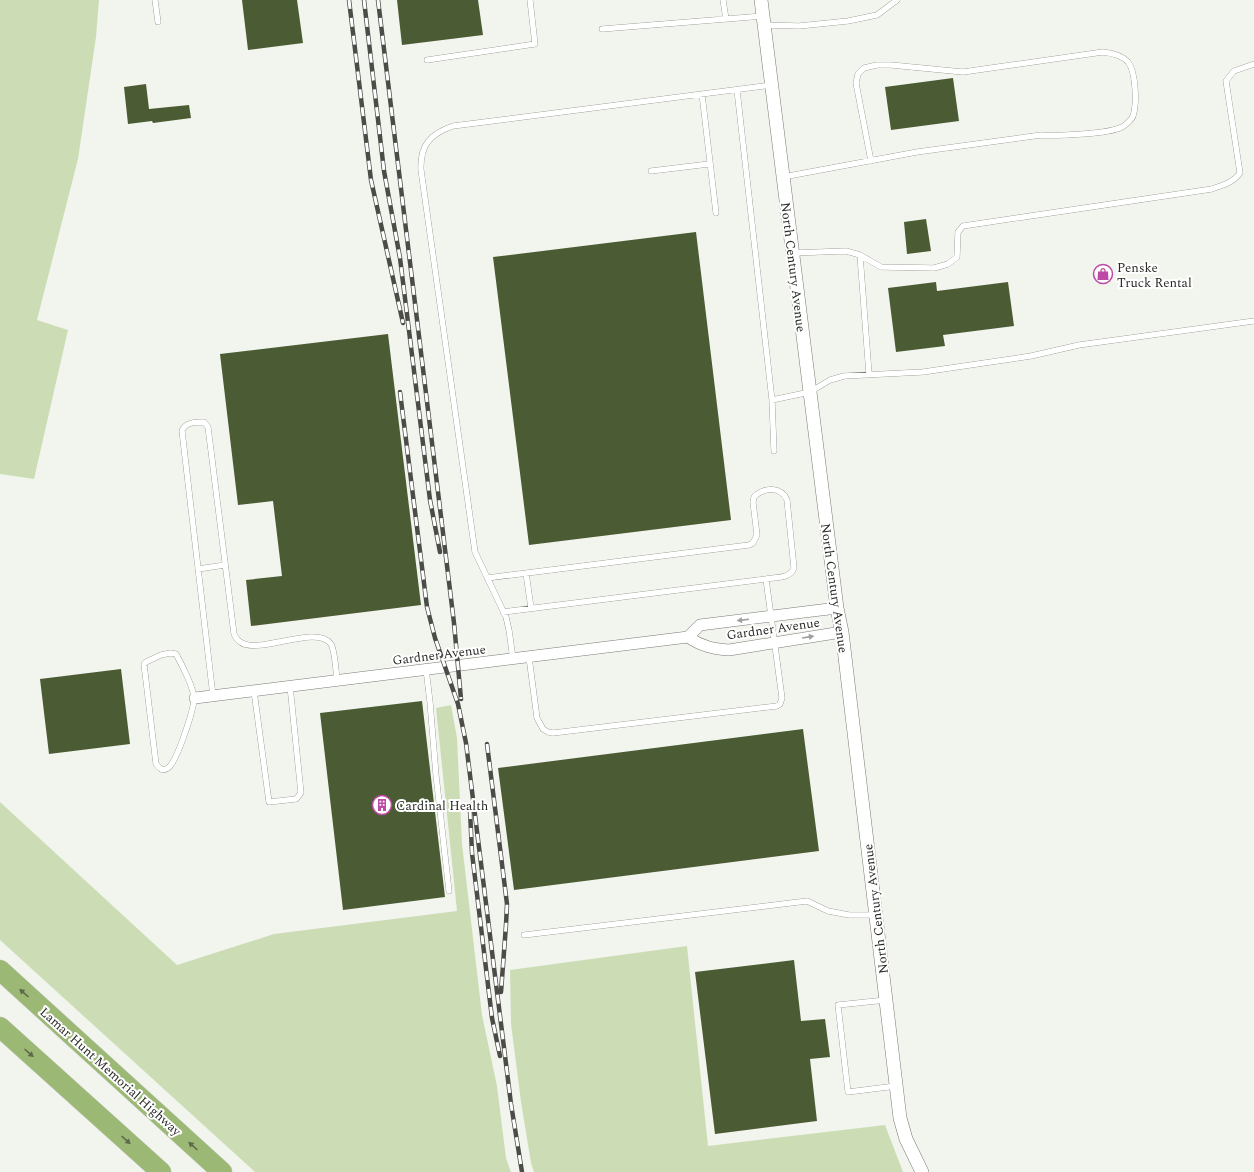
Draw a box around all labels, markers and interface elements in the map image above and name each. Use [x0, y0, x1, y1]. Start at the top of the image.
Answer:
street label: North Century Avenue [775, 201, 811, 333]
place label: Penske Truck Rental [1117, 258, 1192, 293]
shop icon: Penske Truck Rental [1092, 263, 1114, 285]
street label: North Century Avenue [815, 522, 853, 654]
street label: Gardner Avenue [725, 613, 821, 645]
one-way arrow [737, 617, 749, 623]
one-way arrow [802, 634, 814, 640]
street label: Gardner Avenue [391, 639, 487, 671]
building icon: Cardinal Health [371, 794, 393, 816]
place label: Cardinal Health [396, 796, 489, 816]
street label: North Century Avenue [858, 843, 894, 975]
one-way arrow [19, 988, 30, 997]
street label: Lamar Hunt Memorial Highway [35, 1003, 186, 1141]
one-way arrow [24, 1049, 34, 1058]
one-way arrow [120, 1136, 131, 1145]
one-way arrow [188, 1141, 198, 1150]

